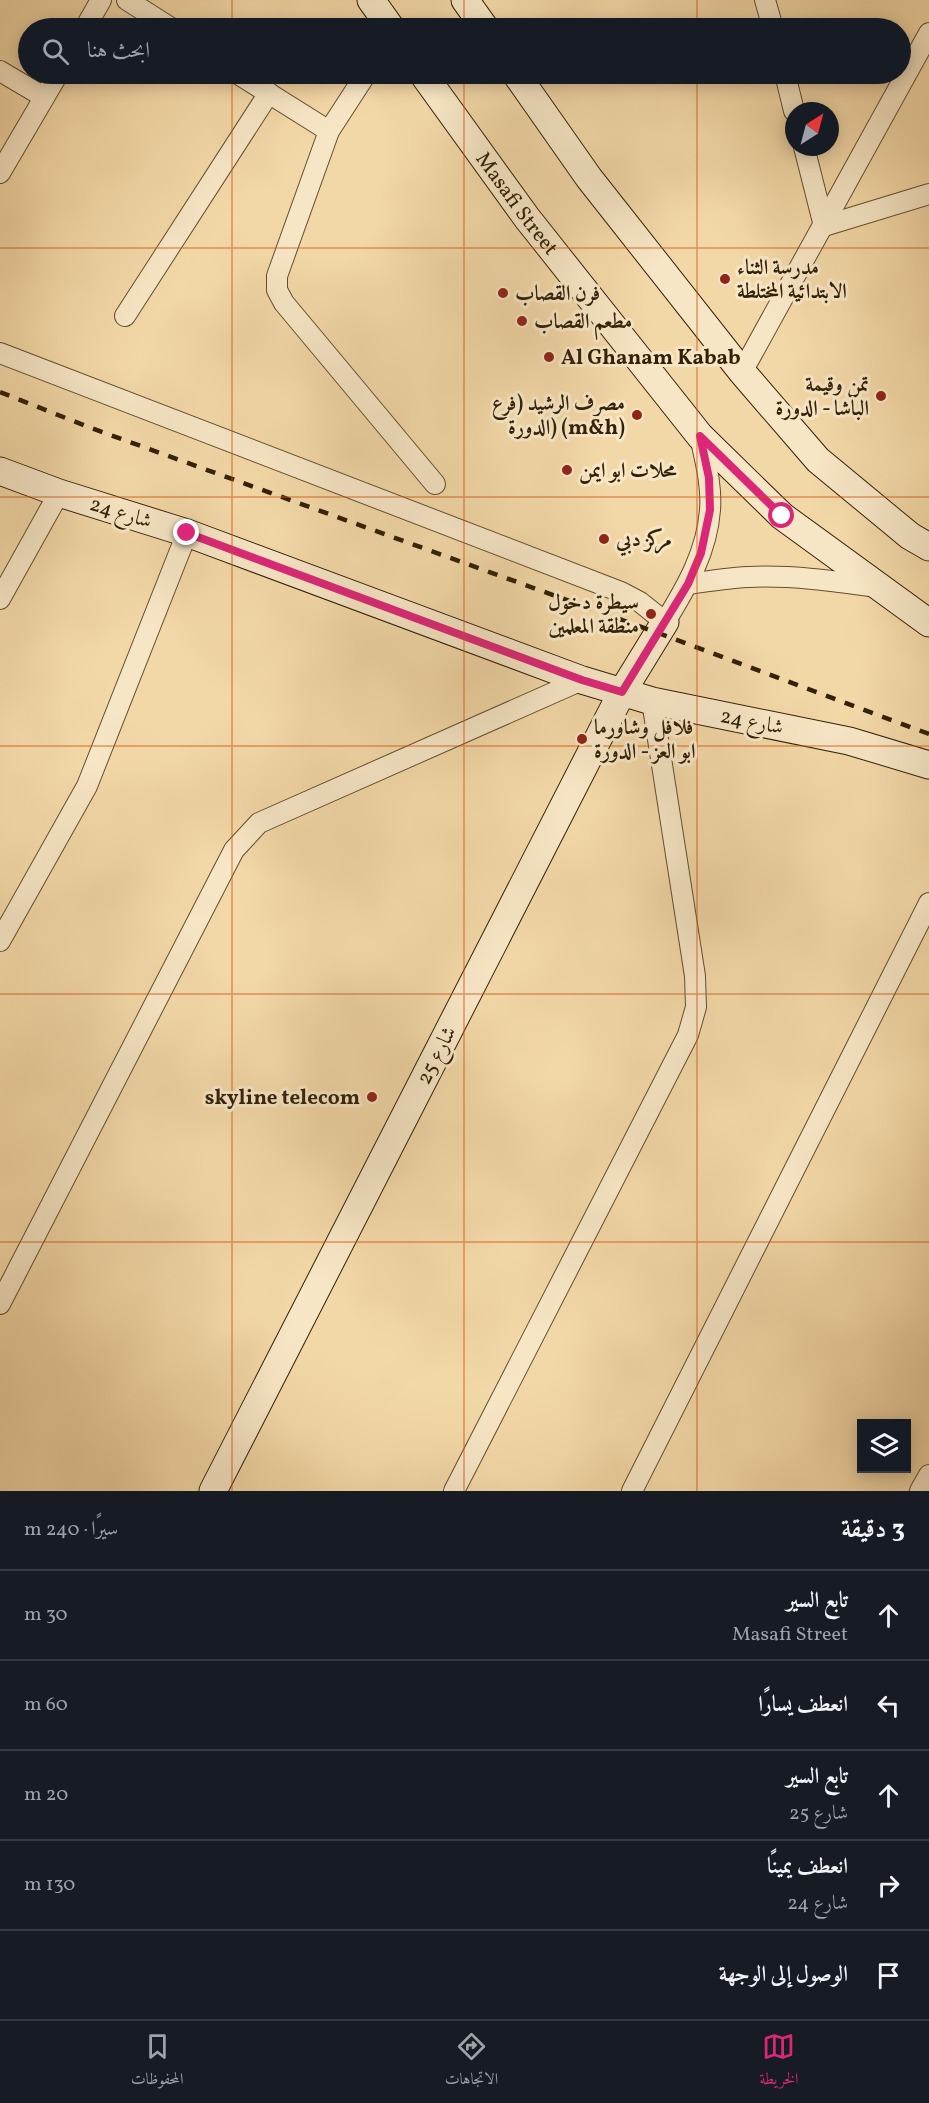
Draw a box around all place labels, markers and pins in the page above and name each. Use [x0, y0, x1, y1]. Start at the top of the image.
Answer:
place label: مدرسة الثناء الابتدائية المختلطة [737, 254, 847, 307]
marker: مدرسة الثناء الابتدائية المختلطة [718, 272, 732, 286]
place label: فرن القصاب [515, 280, 600, 309]
marker: فرن القصاب [496, 286, 510, 300]
place label: مطعم القصاب [534, 308, 632, 340]
marker: مطعم القصاب [515, 314, 529, 328]
place label: Al Ghanam Kabab [561, 344, 741, 373]
marker: Al Ghanam Kabab [542, 350, 556, 364]
place label: تمن وقيمة الباشا - الدورة [776, 371, 869, 424]
marker: تمن وقيمة الباشا - الدورة [874, 389, 888, 403]
place label: مصرف الرشيد (فرع الدورة) (m&h) [492, 390, 625, 443]
marker: مصرف الرشيد (فرع الدورة) (m&h) [630, 408, 644, 422]
place label: محلات ابو ايمن [579, 457, 678, 486]
marker: محلات ابو ايمن [560, 463, 574, 477]
place label: مركز دبي [615, 526, 672, 557]
marker: مركز دبي [597, 532, 611, 546]
place label: سيطرة دخول منطقة المعلمين [548, 589, 639, 642]
marker: سيطرة دخول منطقة المعلمين [644, 607, 658, 621]
place label: فلافل وشاورما ابو العز - الدورة [594, 714, 696, 767]
marker: فلافل وشاورما ابو العز - الدورة [575, 732, 589, 746]
place label: skyline telecom [205, 1084, 360, 1113]
marker: skyline telecom [365, 1090, 379, 1104]

